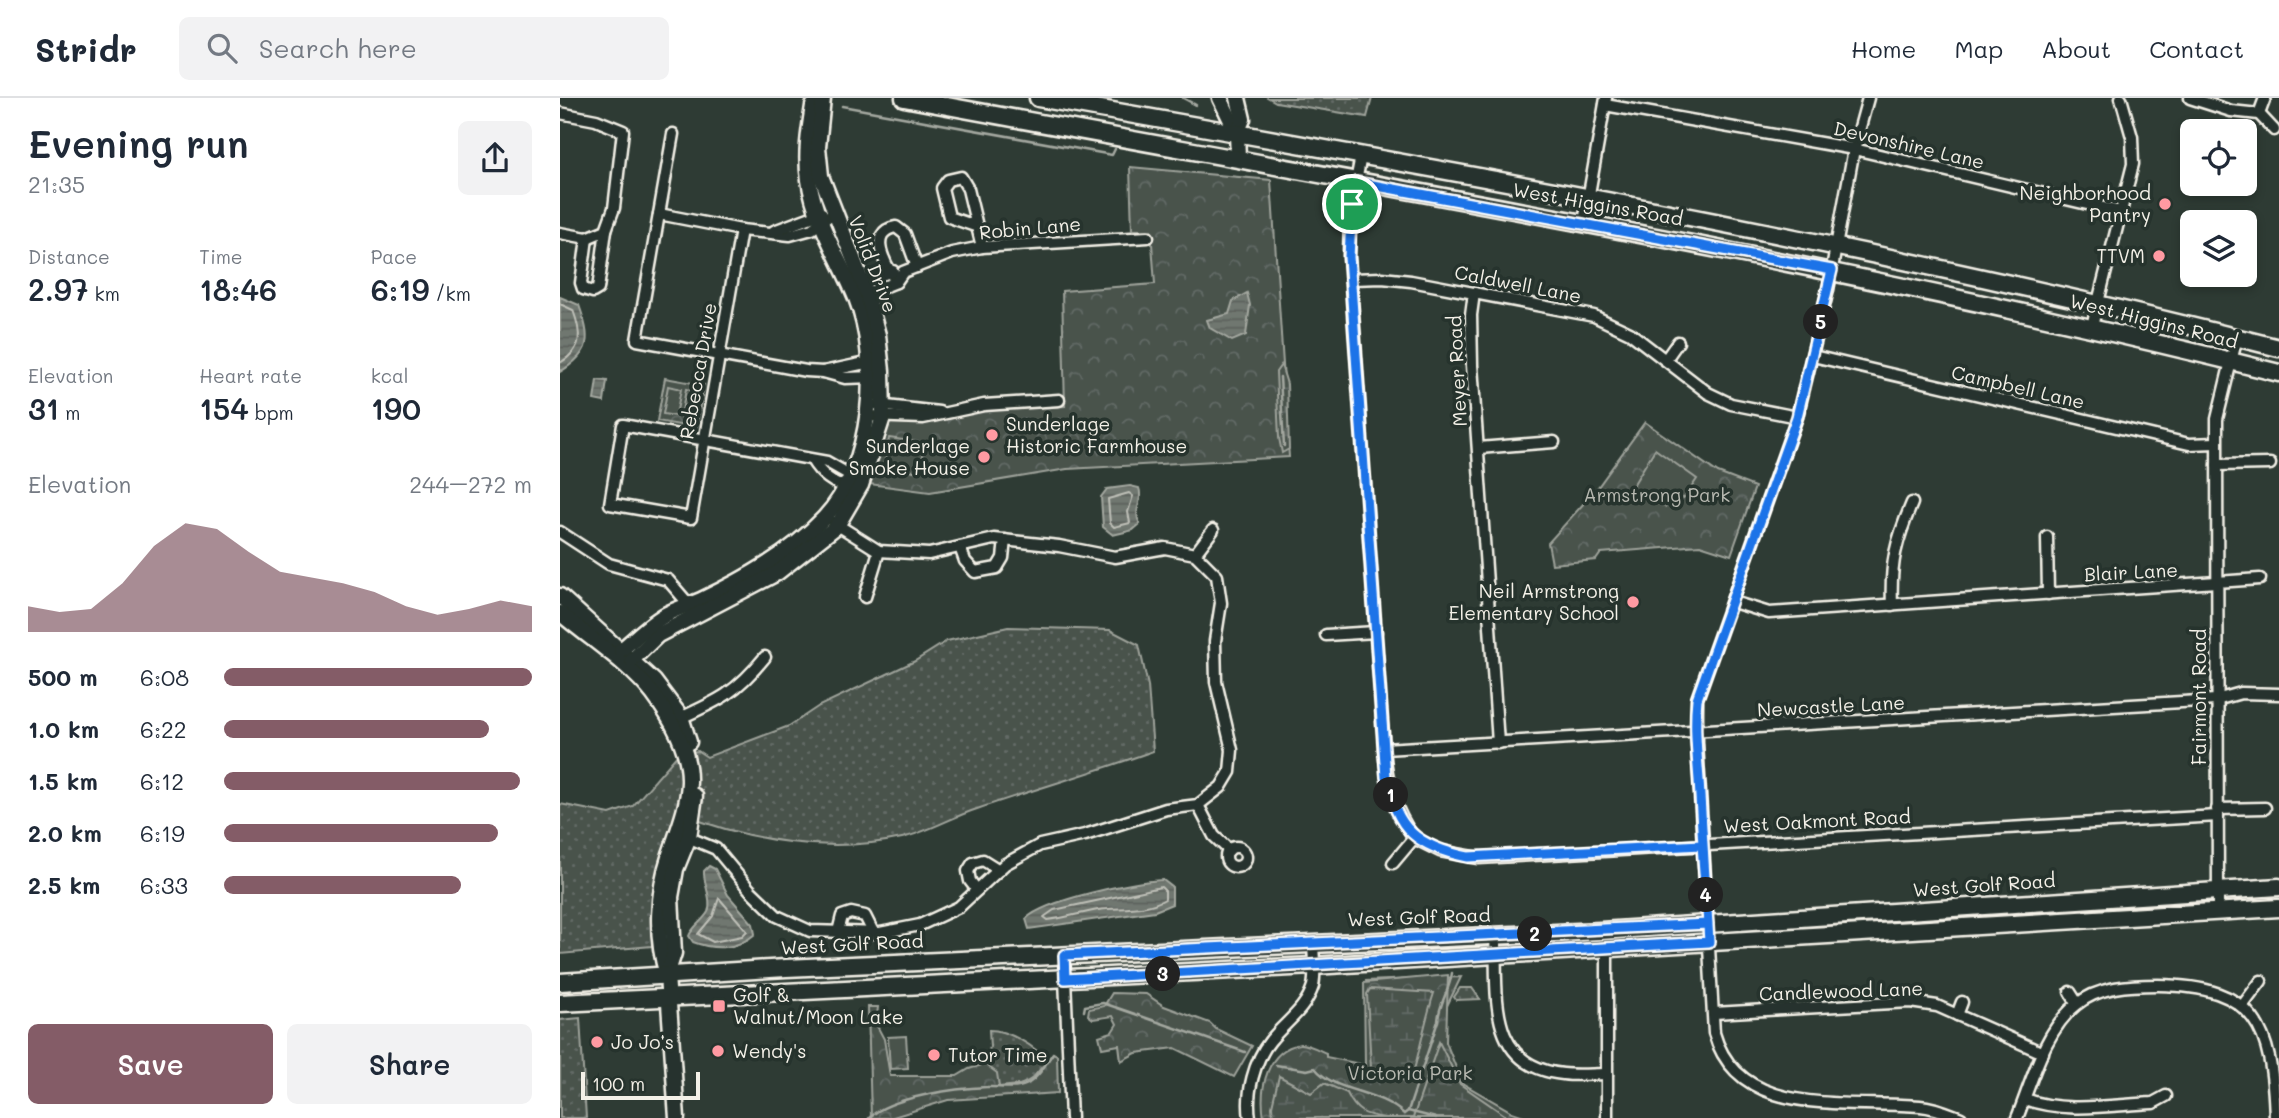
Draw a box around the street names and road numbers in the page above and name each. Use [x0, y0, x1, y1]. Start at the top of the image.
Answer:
street label: Devonshire Lane [1831, 115, 1987, 174]
street label: West Higgins Road [1511, 176, 1685, 231]
street label: Robin Lane [978, 211, 1082, 244]
street label: Volid Drive [843, 212, 903, 316]
street label: Caldwell Lane [1453, 259, 1584, 308]
street label: West Higgins Road [2067, 288, 2241, 354]
street label: Rebecca Drive [673, 301, 722, 441]
street label: Meyer Road [1441, 315, 1472, 427]
street label: Campbell Lane [1949, 359, 2087, 414]
street label: Blair Lane [2083, 557, 2179, 586]
street label: Fairmont Road [2186, 629, 2211, 765]
street label: Newcastle Lane [1756, 689, 1905, 722]
street label: West Oakmont Road [1723, 803, 1911, 838]
street label: West Golf Road [1912, 867, 2056, 902]
street label: West Golf Road [1347, 902, 1491, 931]
street label: West Golf Road [780, 927, 924, 960]
street label: Candlewood Lane [1759, 975, 1923, 1006]

